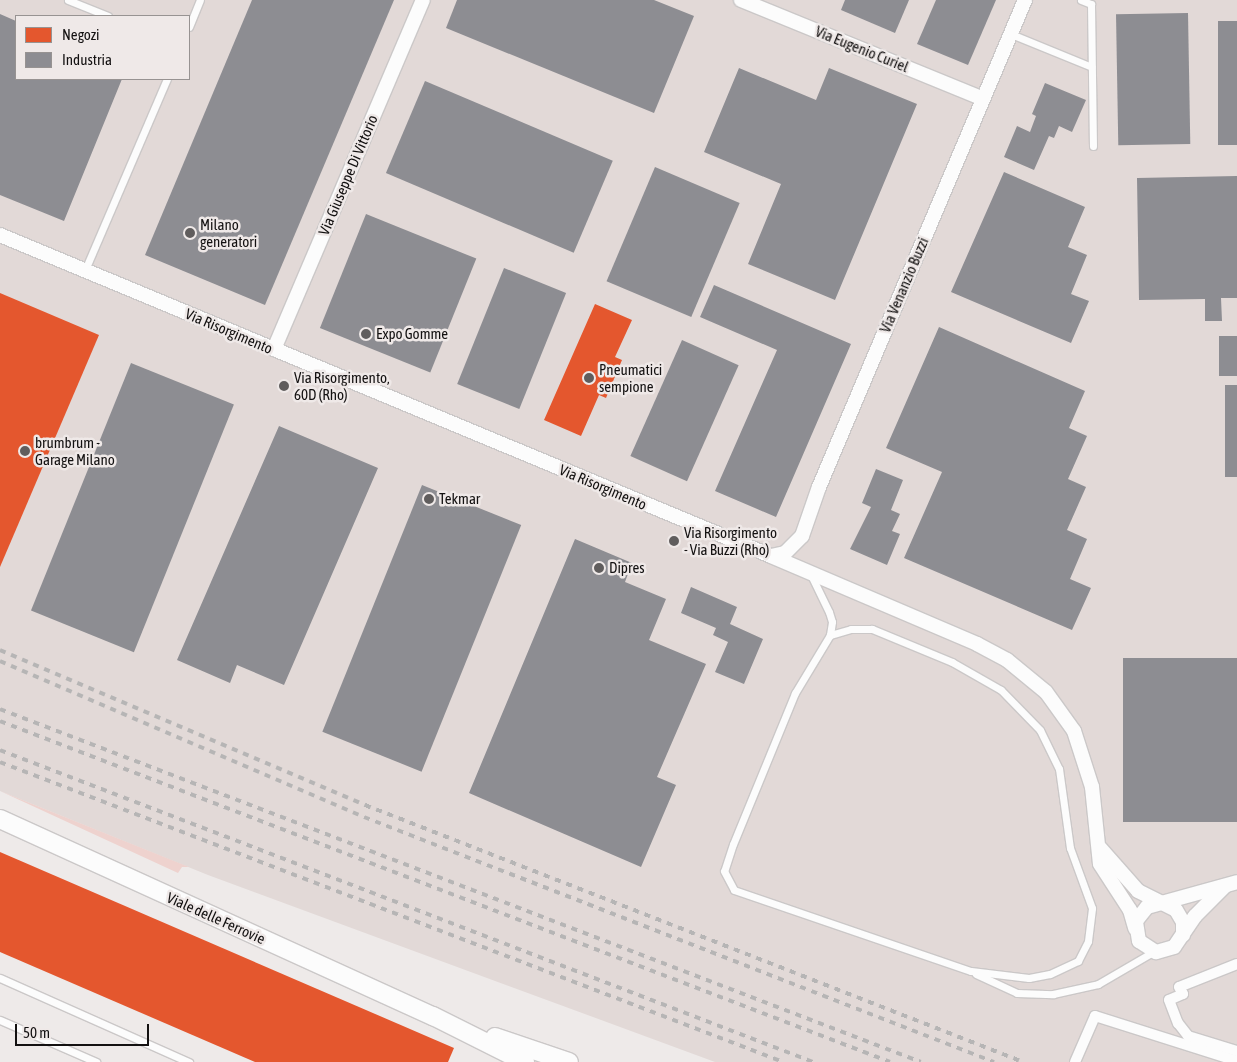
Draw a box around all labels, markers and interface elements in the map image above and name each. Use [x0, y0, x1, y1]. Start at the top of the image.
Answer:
legend [15, 15, 190, 80]
street label: Via Eugenio Curiel [813, 22, 911, 76]
text: Negozi [62, 26, 100, 43]
text: Industria [62, 51, 112, 68]
street label: Via Giuseppe Di Vittorio [315, 112, 381, 238]
place label: Milano generatori [200, 215, 257, 250]
marker: Milano generatori [184, 227, 196, 239]
street label: Via Venanzio Buzzi [876, 235, 932, 335]
street label: Via Risorgimento [183, 305, 275, 357]
place label: Expo Gomme [376, 325, 448, 343]
marker: Expo Gomme [360, 328, 372, 340]
place label: Pneumatici sempione [599, 360, 662, 395]
place label: Via Risorgimento, 60D (Rho) [294, 368, 390, 403]
marker: Pneumatici sempione [583, 372, 595, 384]
marker: Via Risorgimento, 60D (Rho) [278, 380, 290, 392]
place label: brumbrum - Garage Milano [35, 433, 115, 468]
marker: brumbrum - Garage Milano [19, 445, 31, 457]
street label: Via Risorgimento [557, 461, 649, 513]
place label: Tekmar [439, 490, 480, 508]
marker: Tekmar [423, 493, 435, 505]
place label: Via Risorgimento - Via Buzzi (Rho) [684, 523, 777, 558]
marker: Via Risorgimento - Via Buzzi (Rho) [668, 535, 680, 547]
place label: Dipres [609, 559, 644, 577]
marker: Dipres [593, 562, 605, 574]
street label: Viale delle Ferrovie [164, 888, 268, 948]
scale bar [18, 1014, 151, 1046]
text: 50 m [23, 1024, 50, 1041]

